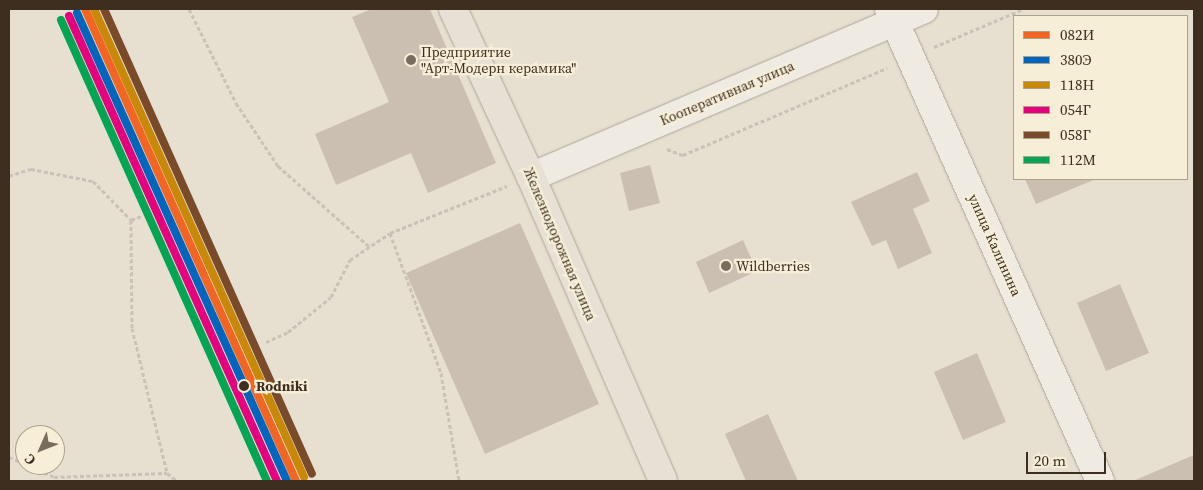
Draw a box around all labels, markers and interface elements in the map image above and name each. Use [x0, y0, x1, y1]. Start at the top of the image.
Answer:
legend [1013, 15, 1188, 180]
text: 082И [1060, 24, 1094, 45]
place label: Предприятие "Арт-Модерн керамика" [421, 44, 576, 76]
text: 380Э [1060, 49, 1092, 70]
marker: Предприятие "Арт-Модерн керамика" [405, 54, 417, 66]
street label: Кооперативная улица [657, 57, 797, 129]
text: 118Н [1060, 74, 1094, 95]
text: 054Г [1060, 99, 1091, 120]
text: 058Г [1060, 124, 1091, 145]
text: 112М [1060, 149, 1096, 170]
street label: Железнодорожная улица [520, 165, 600, 323]
street label: улица Калинина [965, 191, 1025, 299]
place label: Wildberries [736, 258, 810, 274]
marker: Wildberries [720, 260, 732, 272]
marker: Rodniki [235, 377, 253, 395]
place label: Rodniki [256, 378, 307, 394]
north arrow [15, 425, 65, 475]
scale bar [1028, 442, 1108, 474]
text: С [20, 450, 40, 470]
text: 20 m [1034, 450, 1066, 471]

